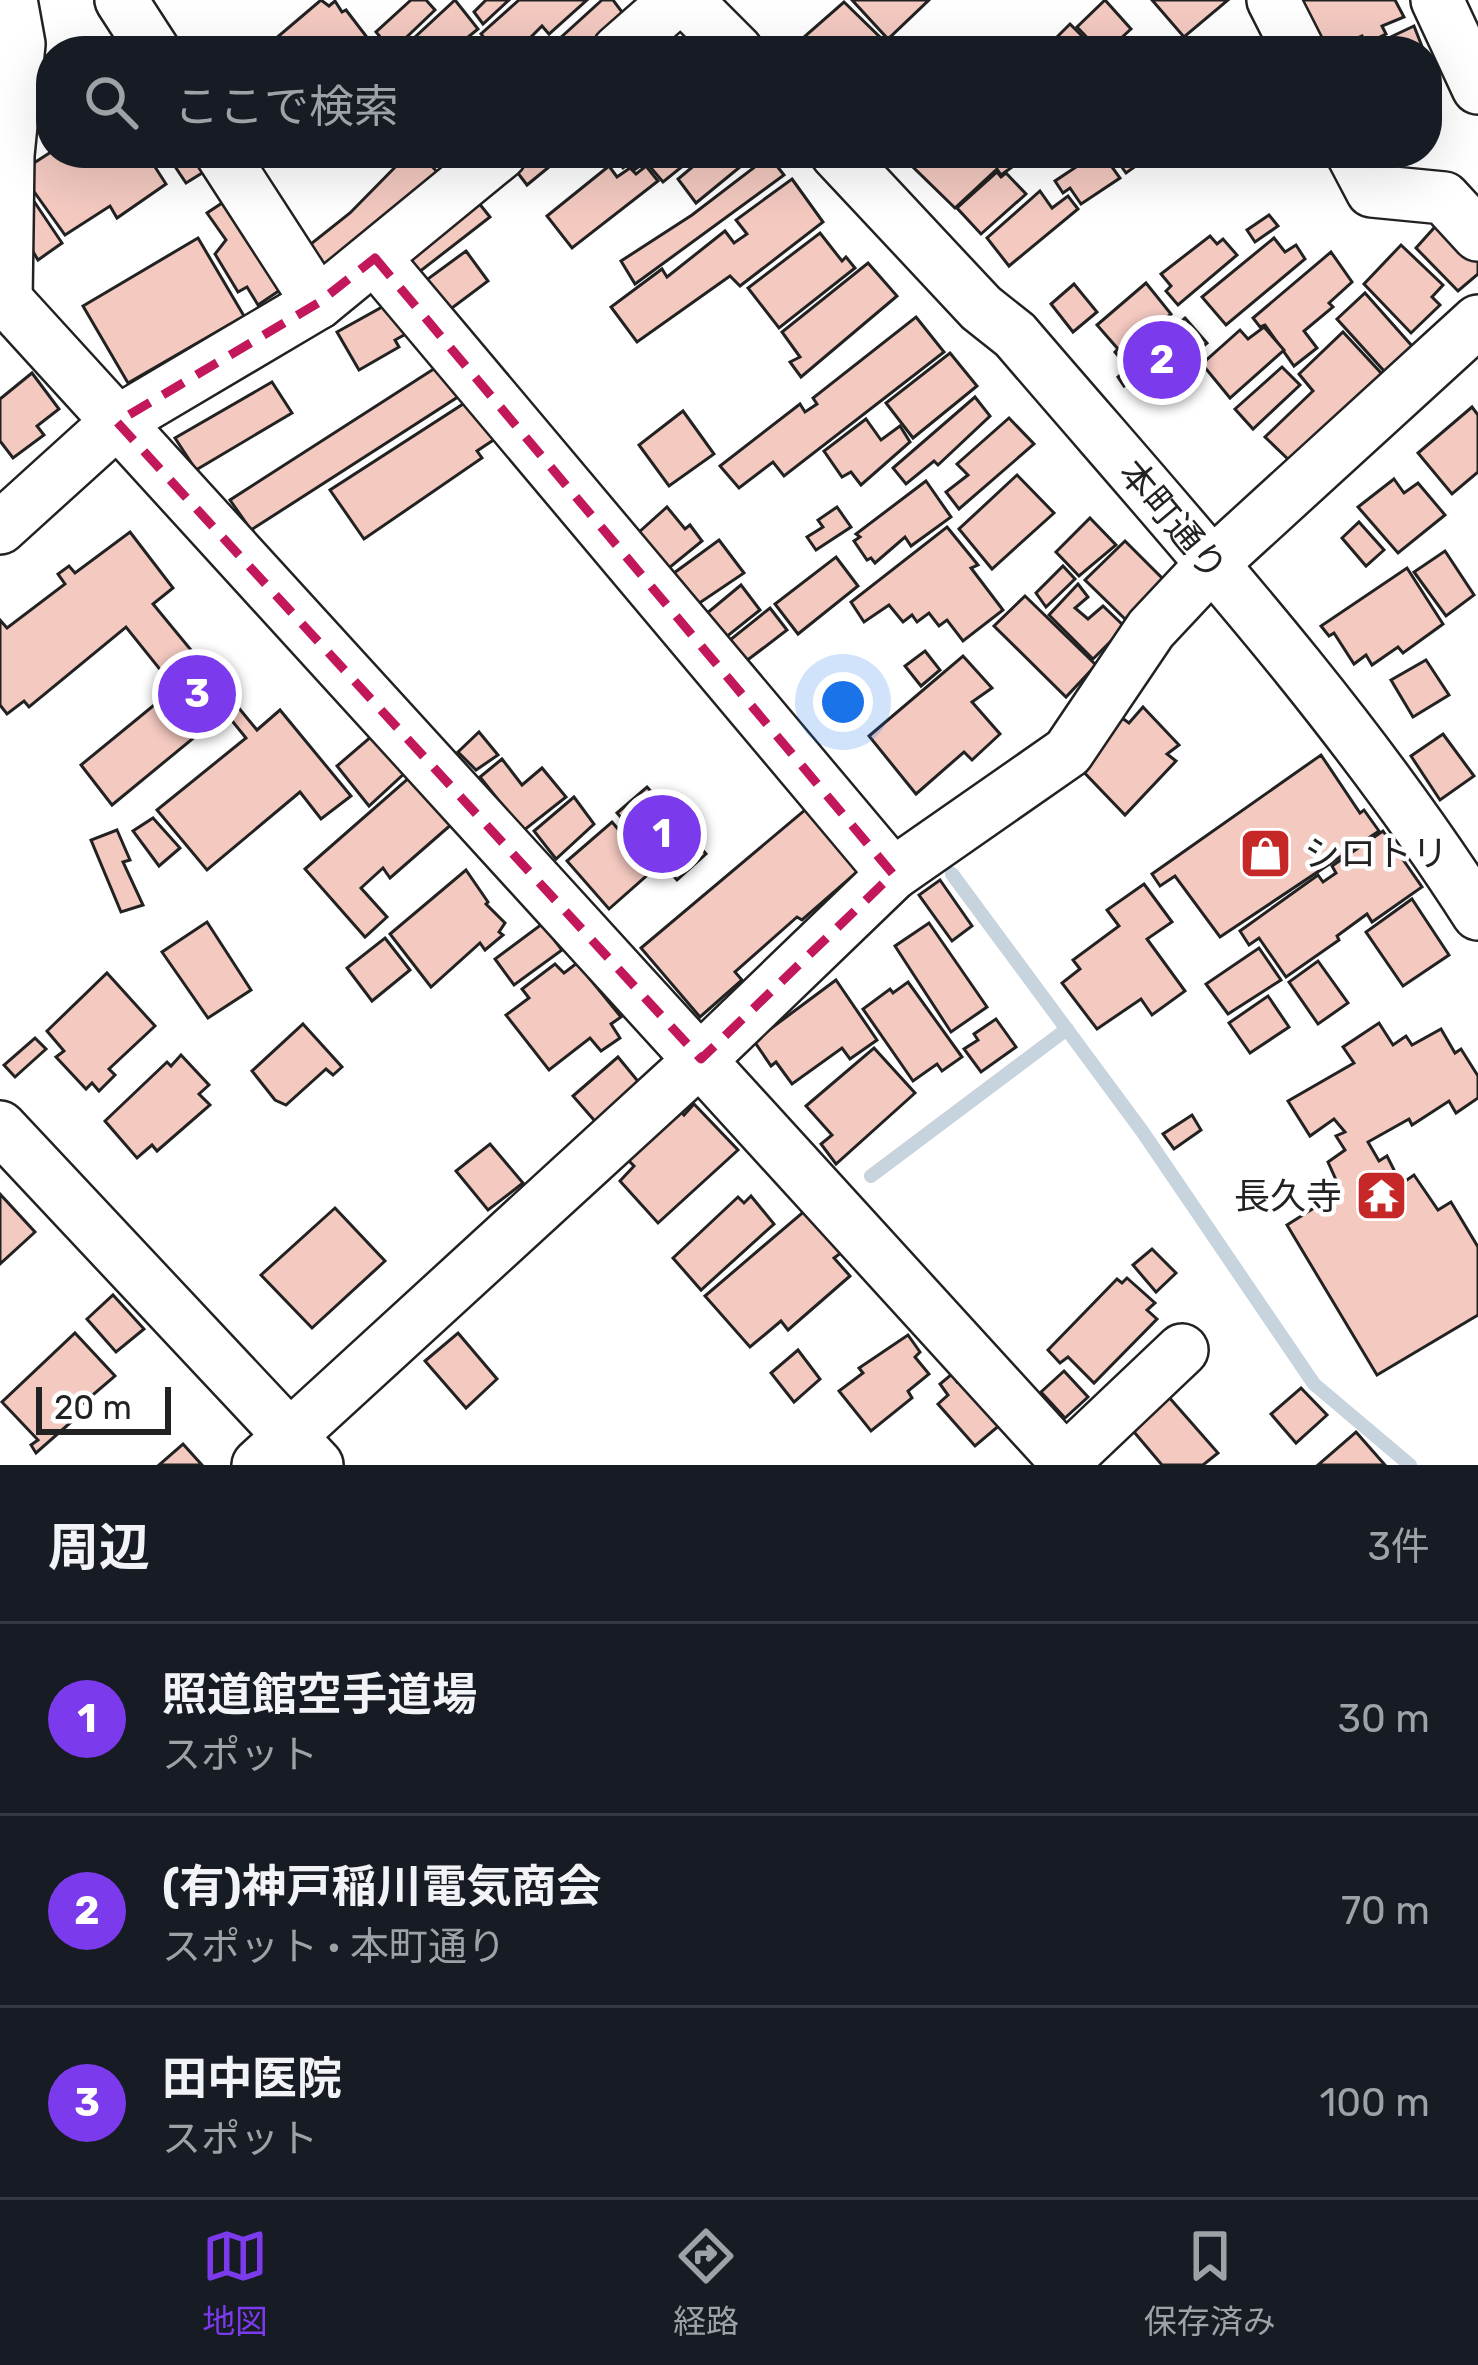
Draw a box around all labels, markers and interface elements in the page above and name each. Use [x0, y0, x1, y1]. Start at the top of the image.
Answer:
search box [36, 36, 1442, 168]
icon: search [78, 69, 144, 135]
text: ここで検索 [174, 80, 399, 133]
pin: 2 [1123, 315, 1201, 405]
street label: 本町通り [1110, 451, 1236, 589]
pin: 3 [158, 649, 236, 739]
your location [813, 672, 873, 732]
pin: 1 [623, 789, 701, 879]
shop icon: シロトリ [1237, 825, 1293, 881]
place label: シロトリ [1304, 832, 1448, 875]
temple icon: 長久寺 [1353, 1168, 1409, 1224]
place label: 長久寺 [1234, 1175, 1342, 1218]
scale bar [36, 1381, 171, 1434]
text: 20 m [54, 1388, 132, 1427]
text: 周辺 [48, 1517, 150, 1578]
text: 3件 [1368, 1524, 1430, 1570]
text: 照道館空手道場 [162, 1668, 477, 1721]
text: 1 [77, 1696, 97, 1742]
text: 30 m [1338, 1696, 1430, 1742]
text: スポット [162, 1732, 318, 1778]
text: (有)神戸稲川電気商会 [162, 1860, 602, 1913]
text: 2 [74, 1888, 100, 1934]
text: 70 m [1341, 1888, 1430, 1934]
text: スポット · 本町通り [162, 1924, 506, 1970]
text: 田中医院 [162, 2052, 342, 2105]
text: 3 [74, 2080, 100, 2126]
text: 100 m [1320, 2080, 1430, 2126]
text: スポット [162, 2116, 318, 2162]
tab: 地図 [202, 2223, 268, 2343]
tab: 経路 [673, 2223, 739, 2343]
tab: 保存済み [1144, 2223, 1276, 2343]

